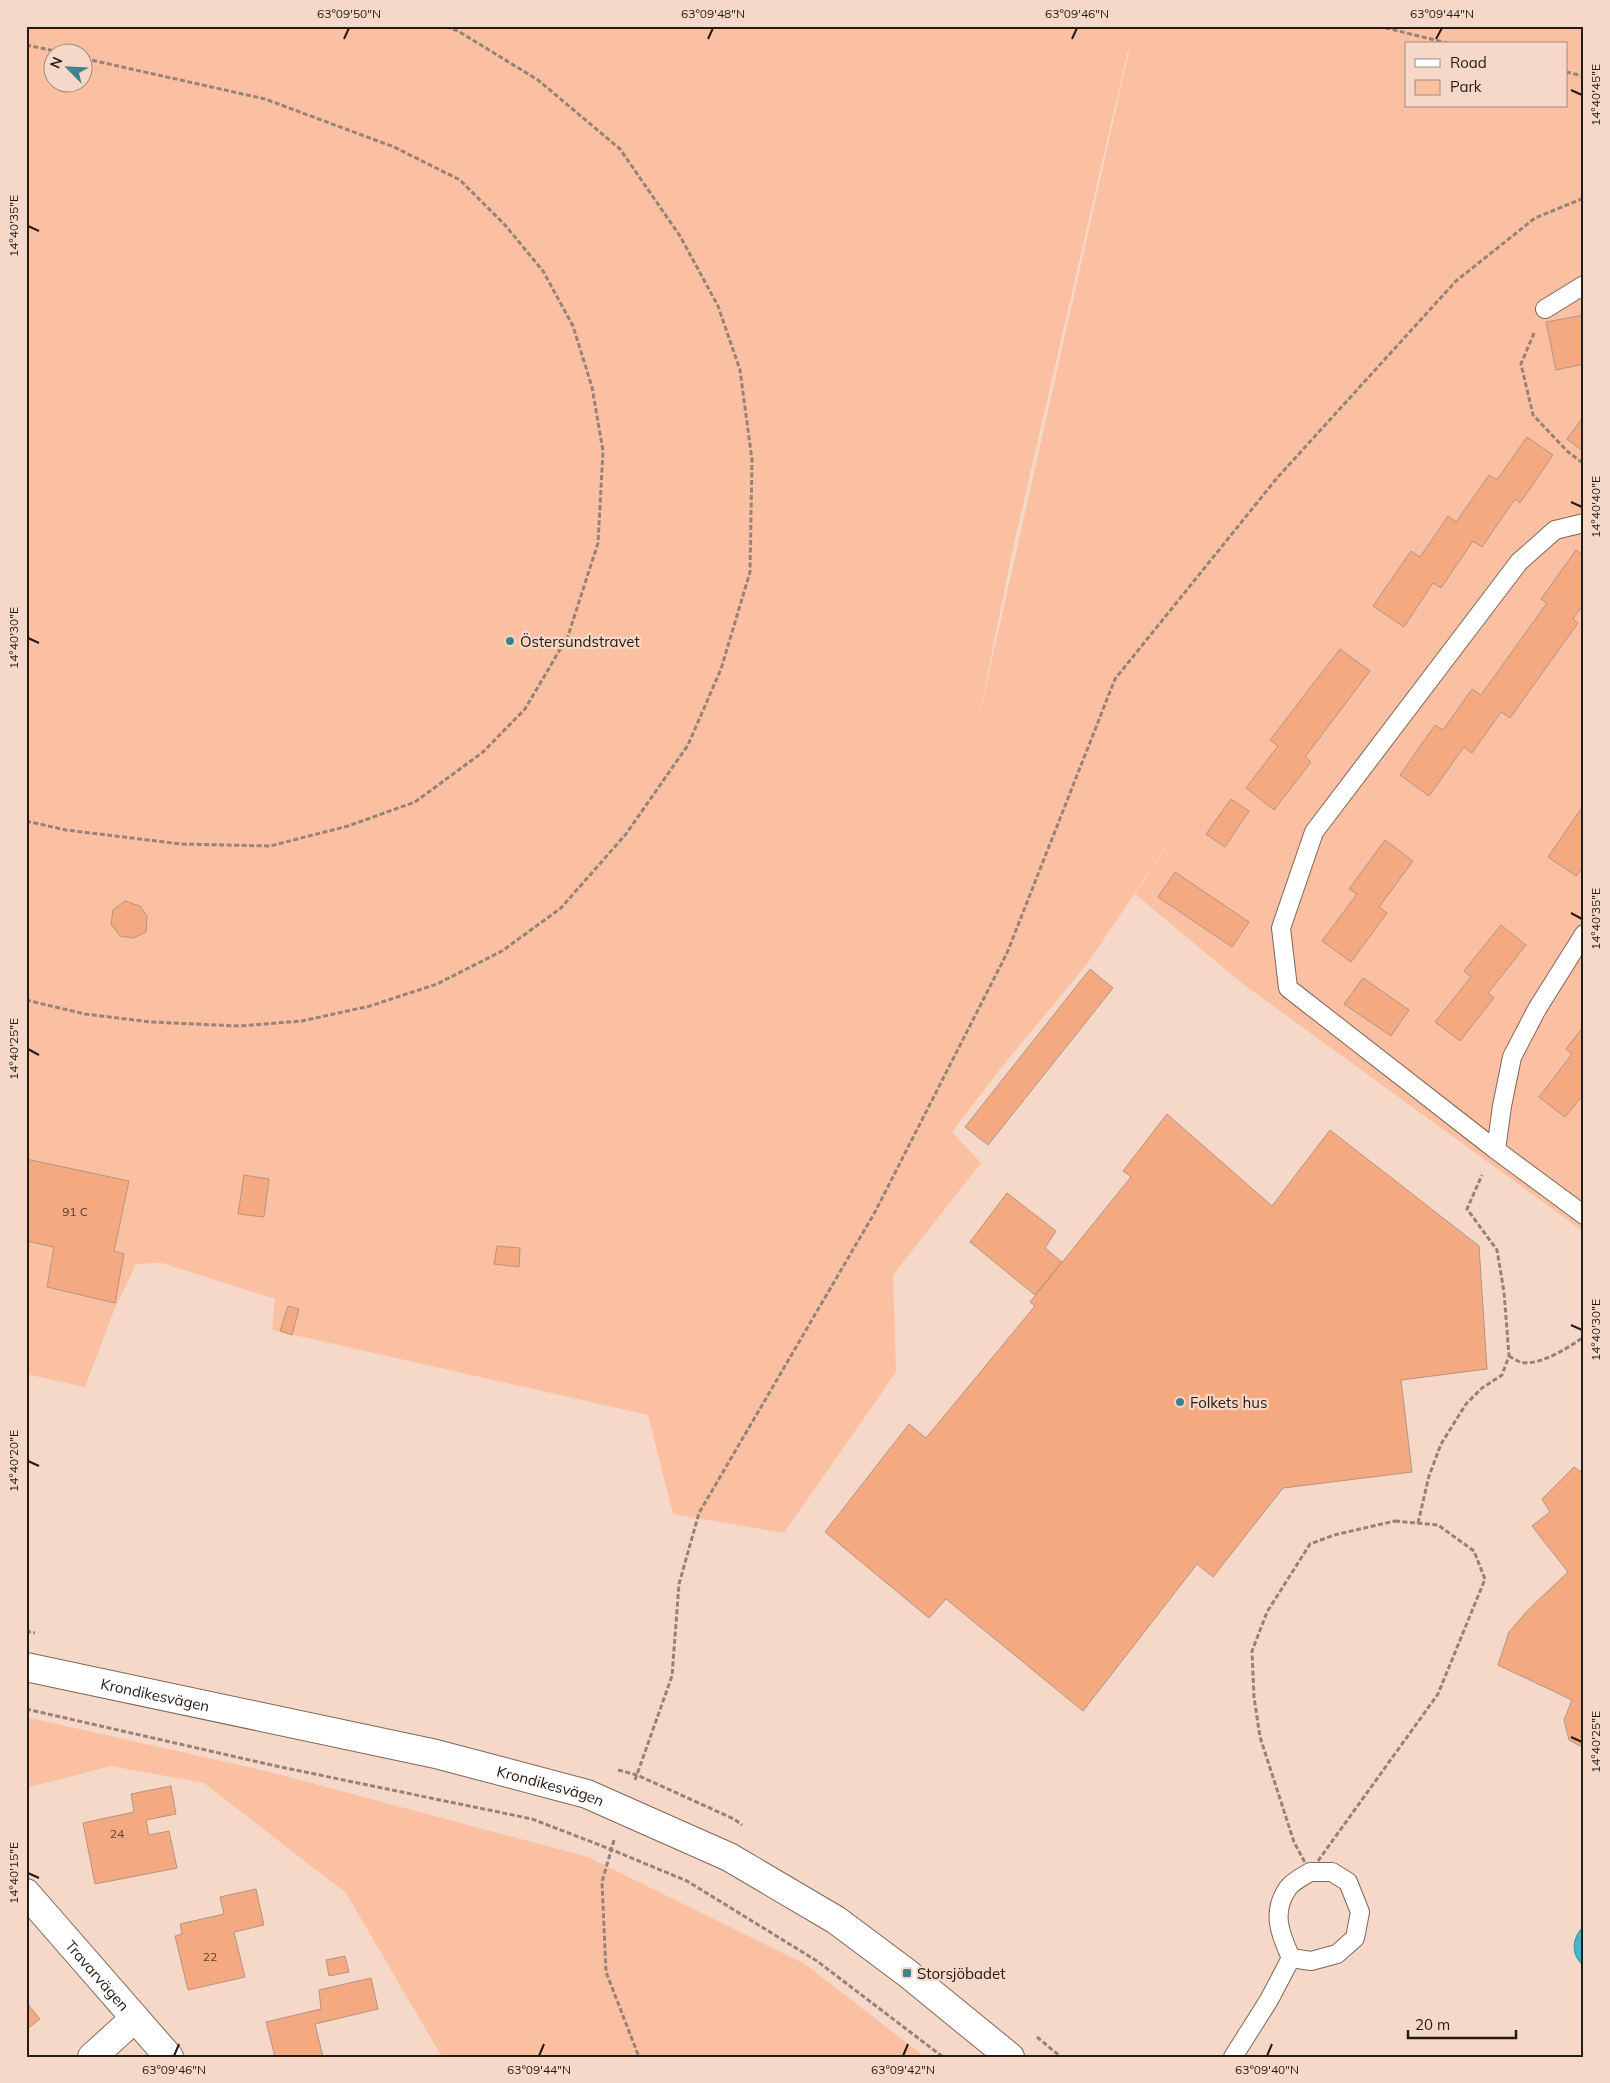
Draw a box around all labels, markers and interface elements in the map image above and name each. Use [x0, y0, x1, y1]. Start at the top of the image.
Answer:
text: 63°09'50"N [317, 6, 381, 21]
text: 63°09'48"N [681, 6, 745, 21]
text: 63°09'46"N [1045, 6, 1109, 21]
text: 63°09'44"N [1410, 6, 1474, 21]
north arrow [42, 42, 92, 92]
legend [1405, 42, 1568, 108]
text: Road [1450, 53, 1487, 72]
text: N [46, 54, 66, 71]
text: 14°40'45"E [1588, 64, 1603, 126]
text: Park [1450, 77, 1482, 96]
text: 14°40'35"E [6, 195, 21, 257]
text: 14°40'40"E [1588, 476, 1603, 538]
text: 14°40'30"E [6, 607, 21, 669]
place label: Östersundstravet [520, 632, 640, 651]
marker: Östersundstravet [504, 635, 516, 647]
text: 14°40'35"E [1588, 888, 1603, 950]
text: 14°40'25"E [6, 1018, 21, 1080]
house number: 91 C [62, 1204, 88, 1219]
text: 14°40'30"E [1588, 1299, 1603, 1361]
place label: Folkets hus [1190, 1393, 1267, 1412]
marker: Folkets hus [1174, 1396, 1186, 1408]
text: 14°40'20"E [6, 1430, 21, 1492]
street label: Krondikesvägen [99, 1674, 211, 1715]
text: 14°40'25"E [1588, 1711, 1603, 1773]
street label: Krondikesvägen [495, 1761, 607, 1810]
house number: 24 [110, 1826, 124, 1841]
text: 14°40'15"E [6, 1842, 21, 1904]
street label: Travarvägen [62, 1936, 134, 2015]
house number: 22 [203, 1949, 217, 1964]
place label: Storsjöbadet [917, 1964, 1005, 1983]
marker: Storsjöbadet [901, 1967, 913, 1979]
scale bar [1408, 2008, 1515, 2040]
text: 20 m [1415, 2015, 1450, 2034]
text: 63°09'46"N [142, 2062, 206, 2077]
text: 63°09'44"N [507, 2062, 571, 2077]
text: 63°09'42"N [871, 2062, 935, 2077]
text: 63°09'40"N [1235, 2062, 1299, 2077]

